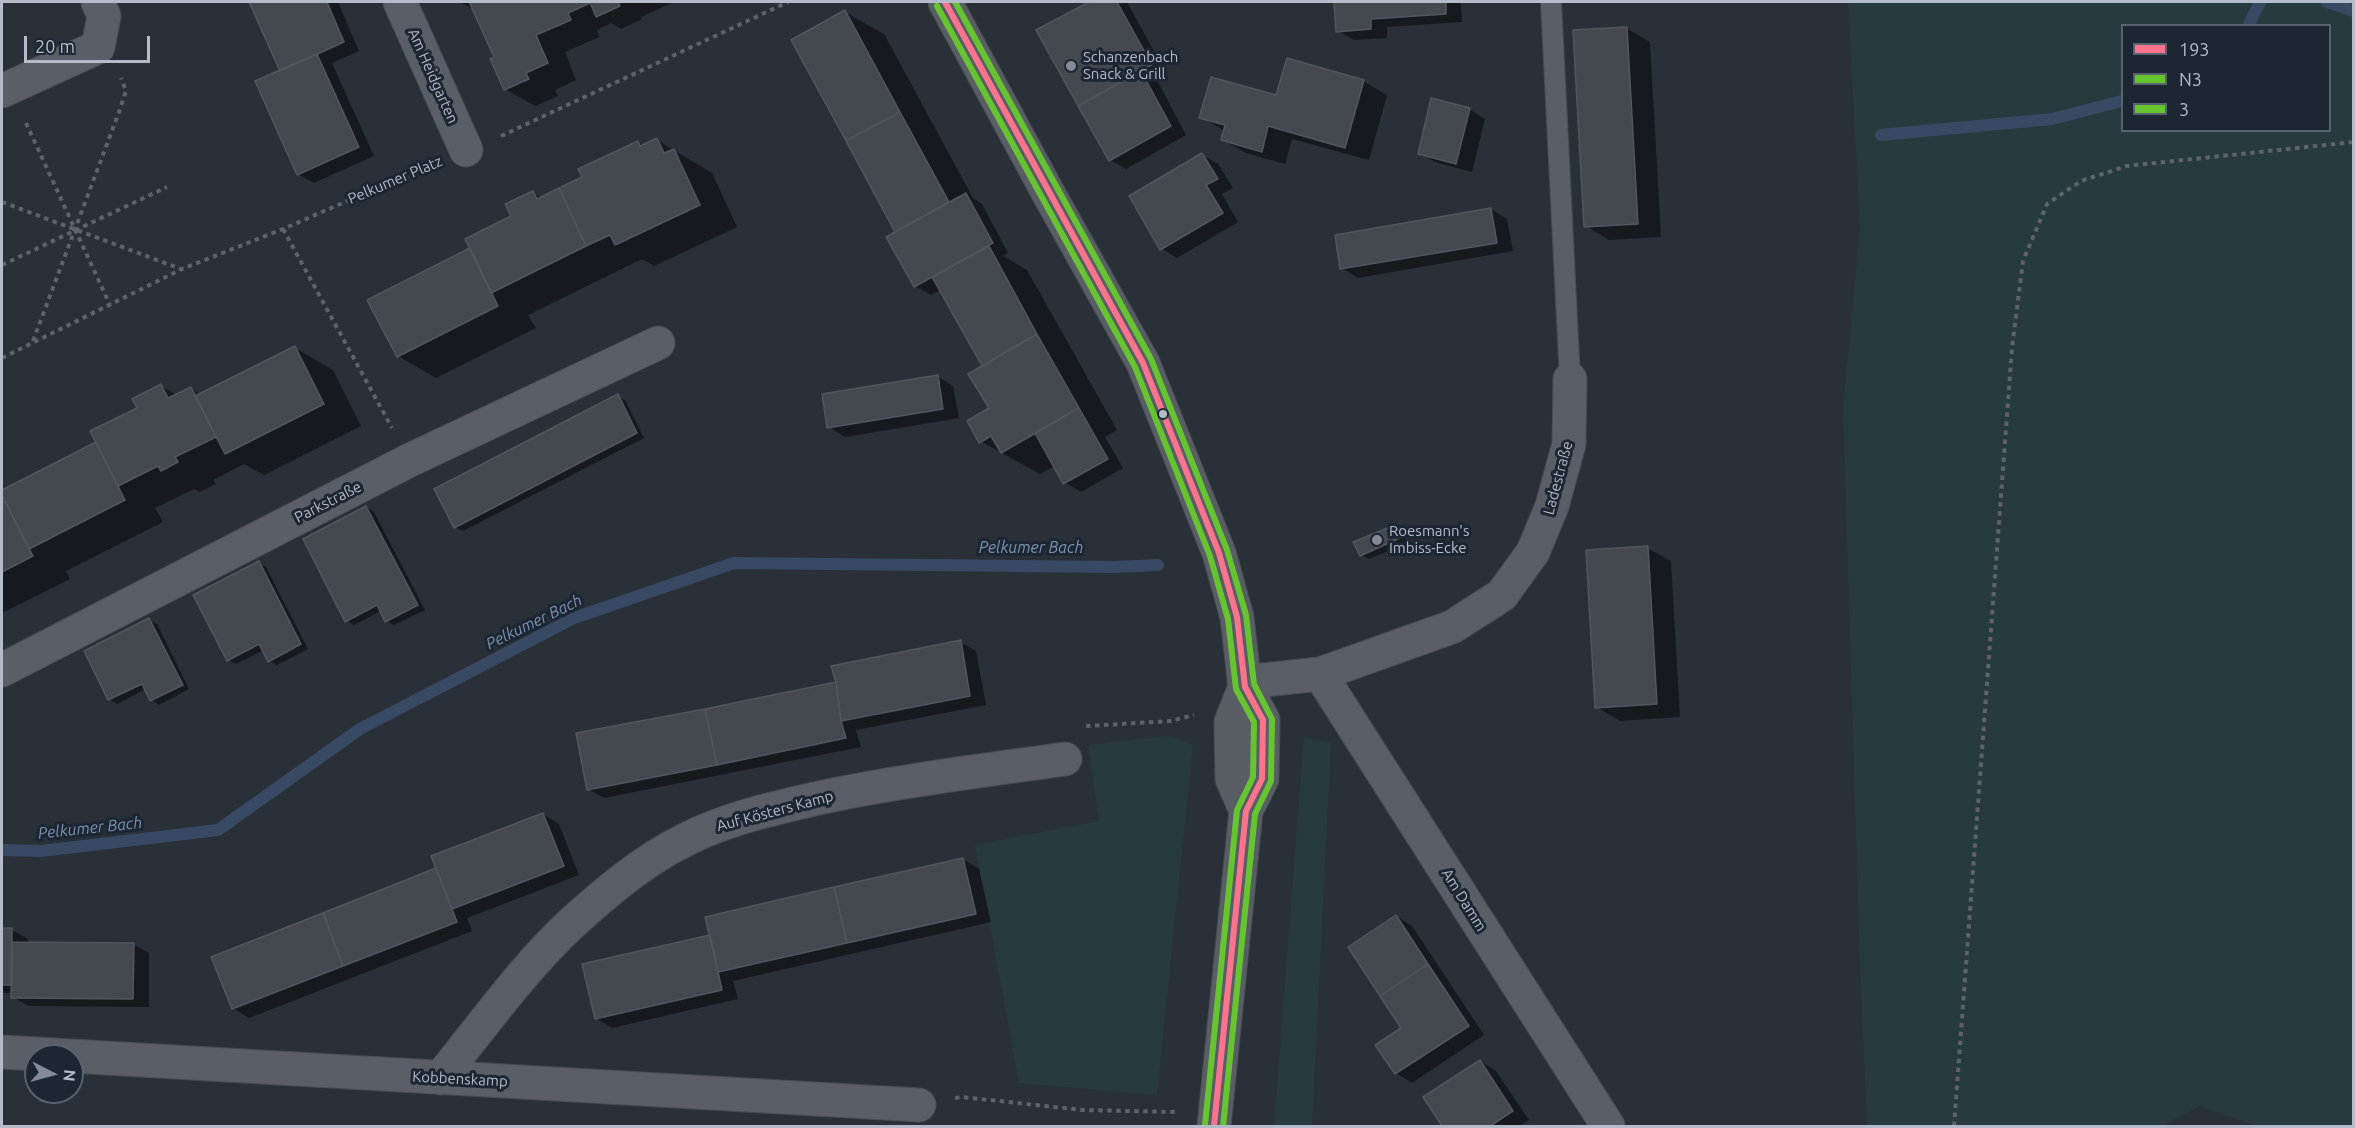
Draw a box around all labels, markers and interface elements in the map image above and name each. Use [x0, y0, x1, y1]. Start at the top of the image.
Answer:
scale bar [27, 24, 153, 62]
legend [2121, 24, 2331, 132]
street label: Am Heidgarten [404, 26, 462, 126]
text: 20 m [35, 36, 75, 56]
text: 193 [2179, 39, 2209, 59]
place label: Schanzenbach Snack & Grill [1083, 48, 1178, 83]
marker: Schanzenbach Snack & Grill [1064, 59, 1078, 73]
text: N3 [2179, 69, 2202, 89]
text: 3 [2179, 99, 2189, 119]
street label: Pelkumer Platz [345, 152, 445, 208]
unlabelled marker [1157, 408, 1169, 420]
street label: Ladestraße [1540, 439, 1576, 517]
street label: Parkstraße [291, 477, 365, 527]
place label: Roesmann's Imbiss-Ecke [1389, 522, 1469, 557]
marker: Roesmann's Imbiss-Ecke [1370, 533, 1384, 547]
water label: Pelkumer Bach [979, 538, 1083, 558]
water label: Pelkumer Bach [483, 590, 585, 654]
street label: Auf Kösters Kamp [715, 787, 835, 835]
water label: Pelkumer Bach [37, 813, 143, 843]
street label: Am Damm [1438, 865, 1490, 935]
north arrow [24, 1044, 84, 1104]
street label: Kobbenskamp [412, 1068, 508, 1090]
text: N [60, 1069, 79, 1083]

